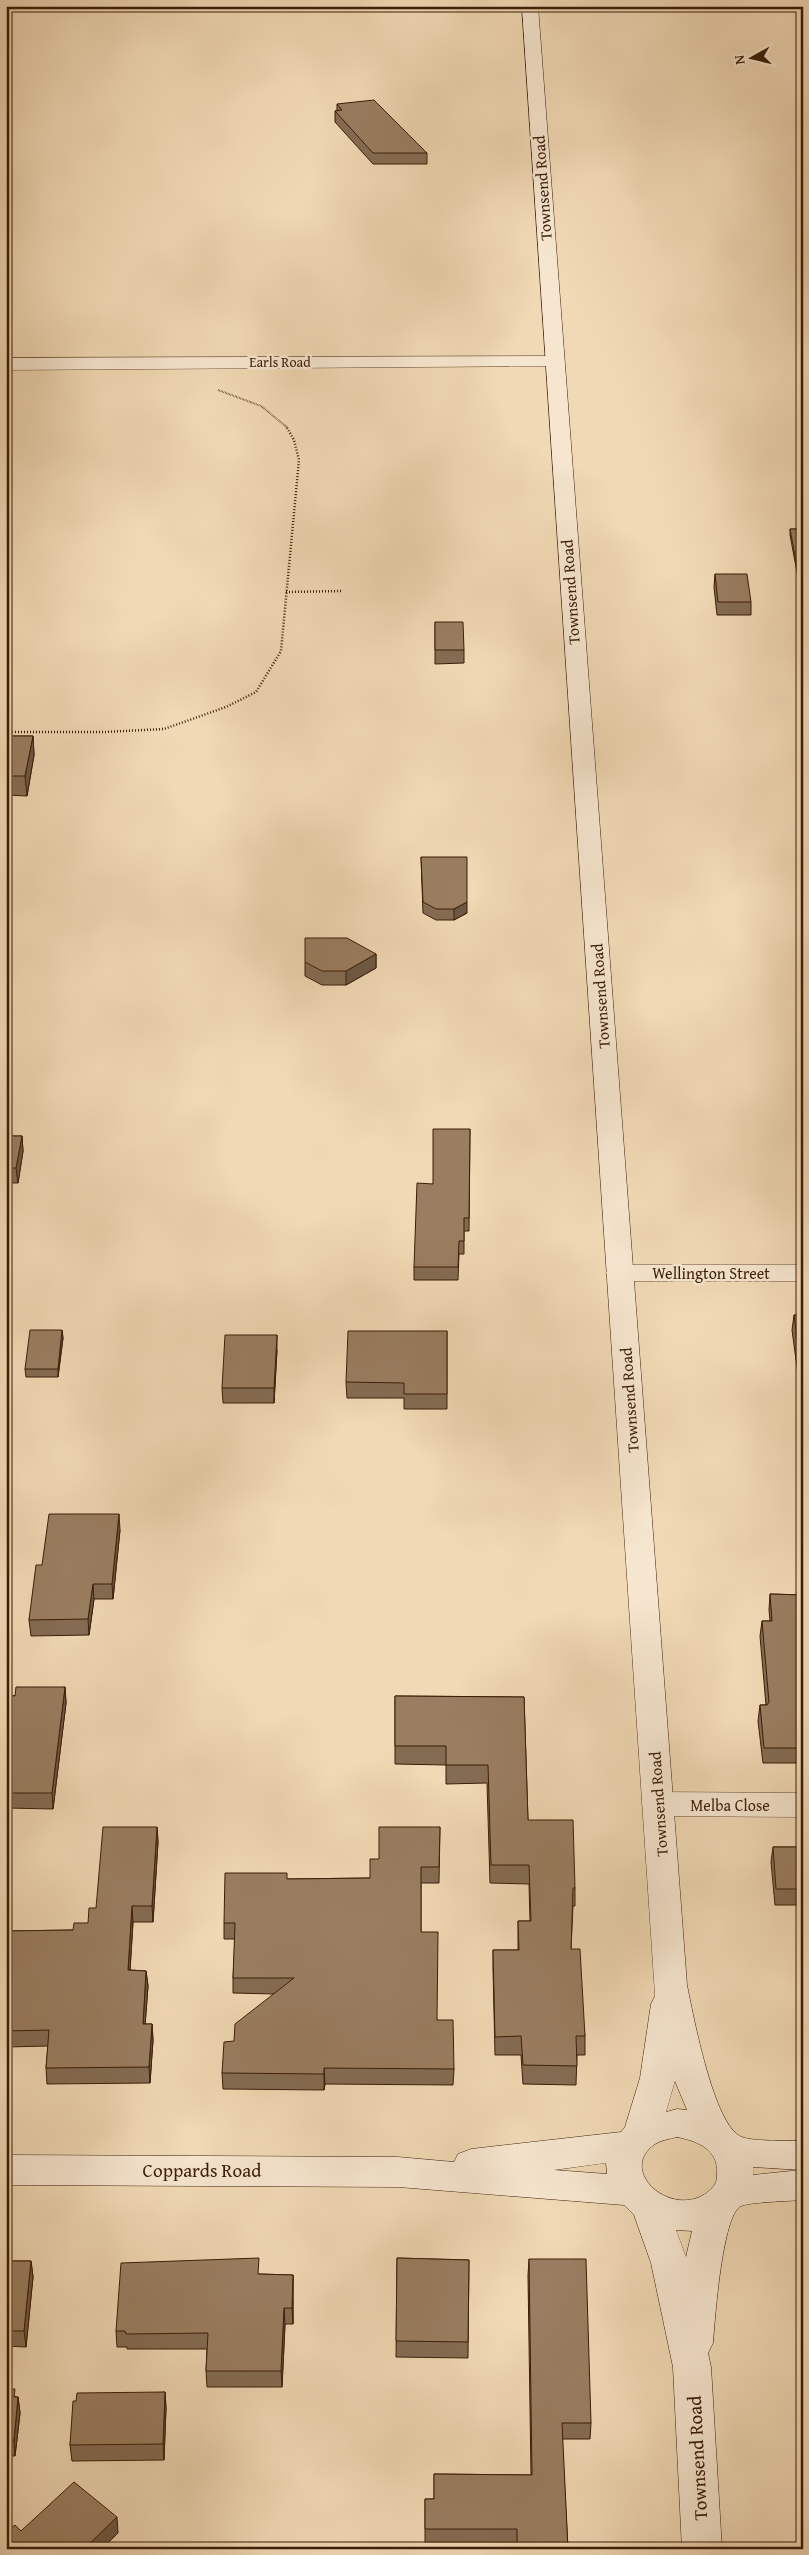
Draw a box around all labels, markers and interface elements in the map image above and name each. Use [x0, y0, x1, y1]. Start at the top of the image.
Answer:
north arrow [726, 32, 776, 82]
text: N [728, 53, 750, 66]
street label: Townsend Road [526, 134, 558, 241]
street label: Earls Road [249, 352, 311, 372]
street label: Townsend Road [554, 538, 586, 645]
street label: Townsend Road [584, 942, 616, 1049]
street label: Wellington Street [652, 1261, 770, 1285]
street label: Townsend Road [613, 1346, 645, 1453]
street label: Townsend Road [642, 1750, 674, 1857]
street label: Melba Close [690, 1793, 770, 1817]
street label: Coppards Road [143, 2156, 262, 2184]
street label: Townsend Road [680, 2394, 714, 2521]

